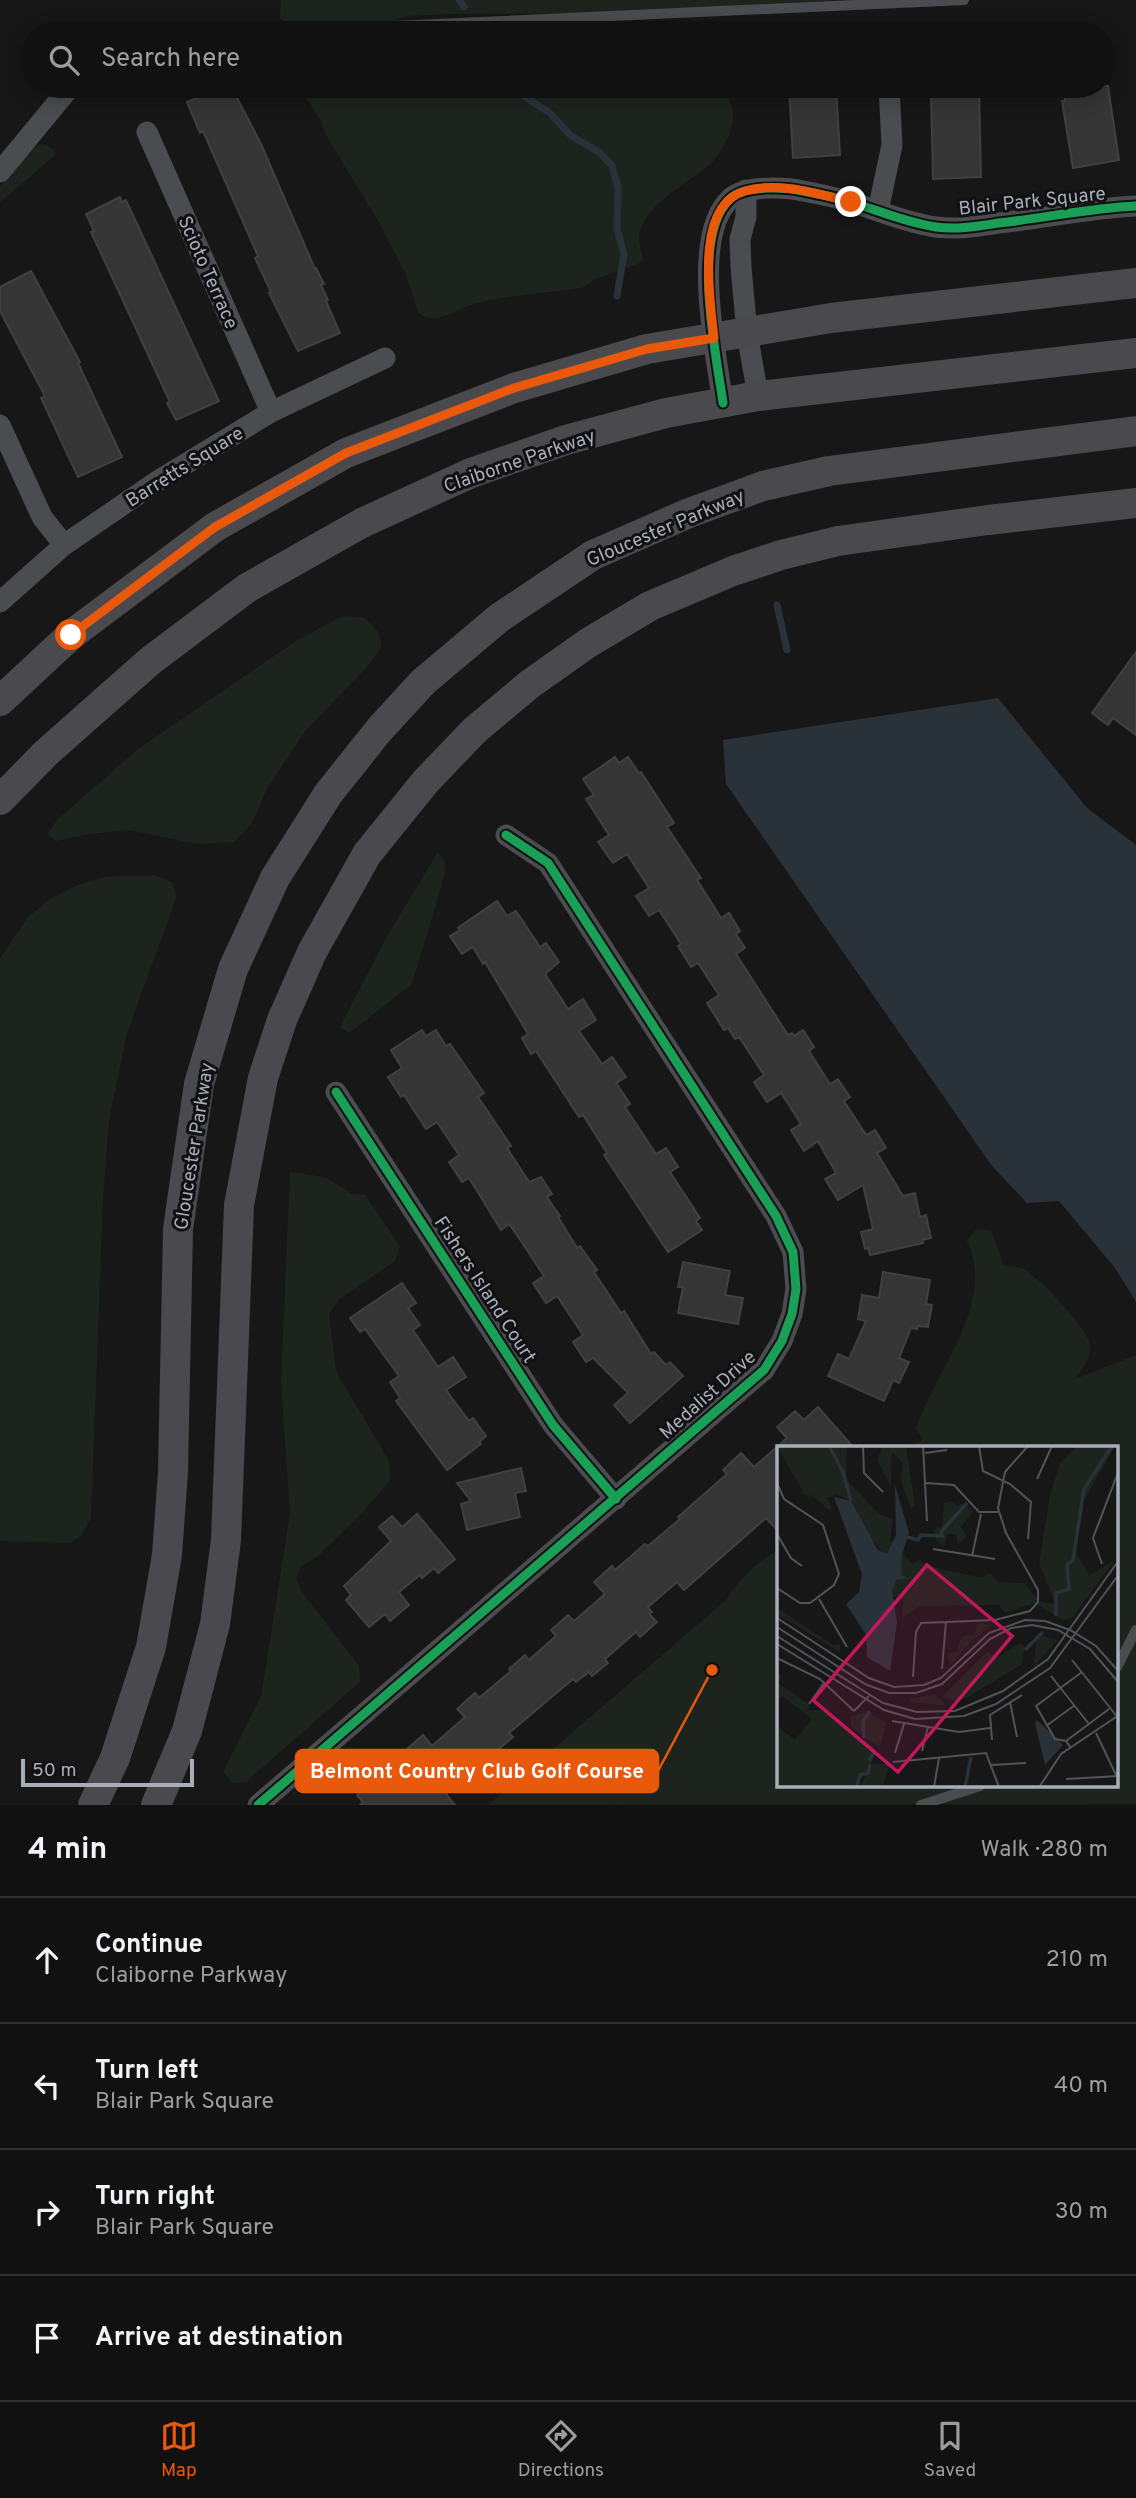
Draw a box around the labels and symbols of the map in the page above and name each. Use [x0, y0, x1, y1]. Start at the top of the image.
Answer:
street label: Blair Park Square [957, 182, 1107, 222]
route end [835, 186, 866, 217]
street label: Scioto Terrace [172, 213, 243, 333]
street label: Barretts Square [122, 422, 248, 513]
street label: Claiborne Parkway [441, 425, 599, 499]
street label: Gloucester Parkway [583, 485, 748, 573]
route start [55, 619, 86, 650]
street label: Gloucester Parkway [170, 1061, 220, 1232]
street label: Fishers Island Court [428, 1212, 541, 1368]
street label: Medalist Drive [655, 1346, 762, 1445]
inset map [777, 1446, 1118, 1787]
callout: Belmont Country Club Golf Course [296, 1750, 658, 1792]
scale bar [21, 1756, 194, 1788]
text: Belmont Country Club Golf Course [310, 1759, 644, 1786]

